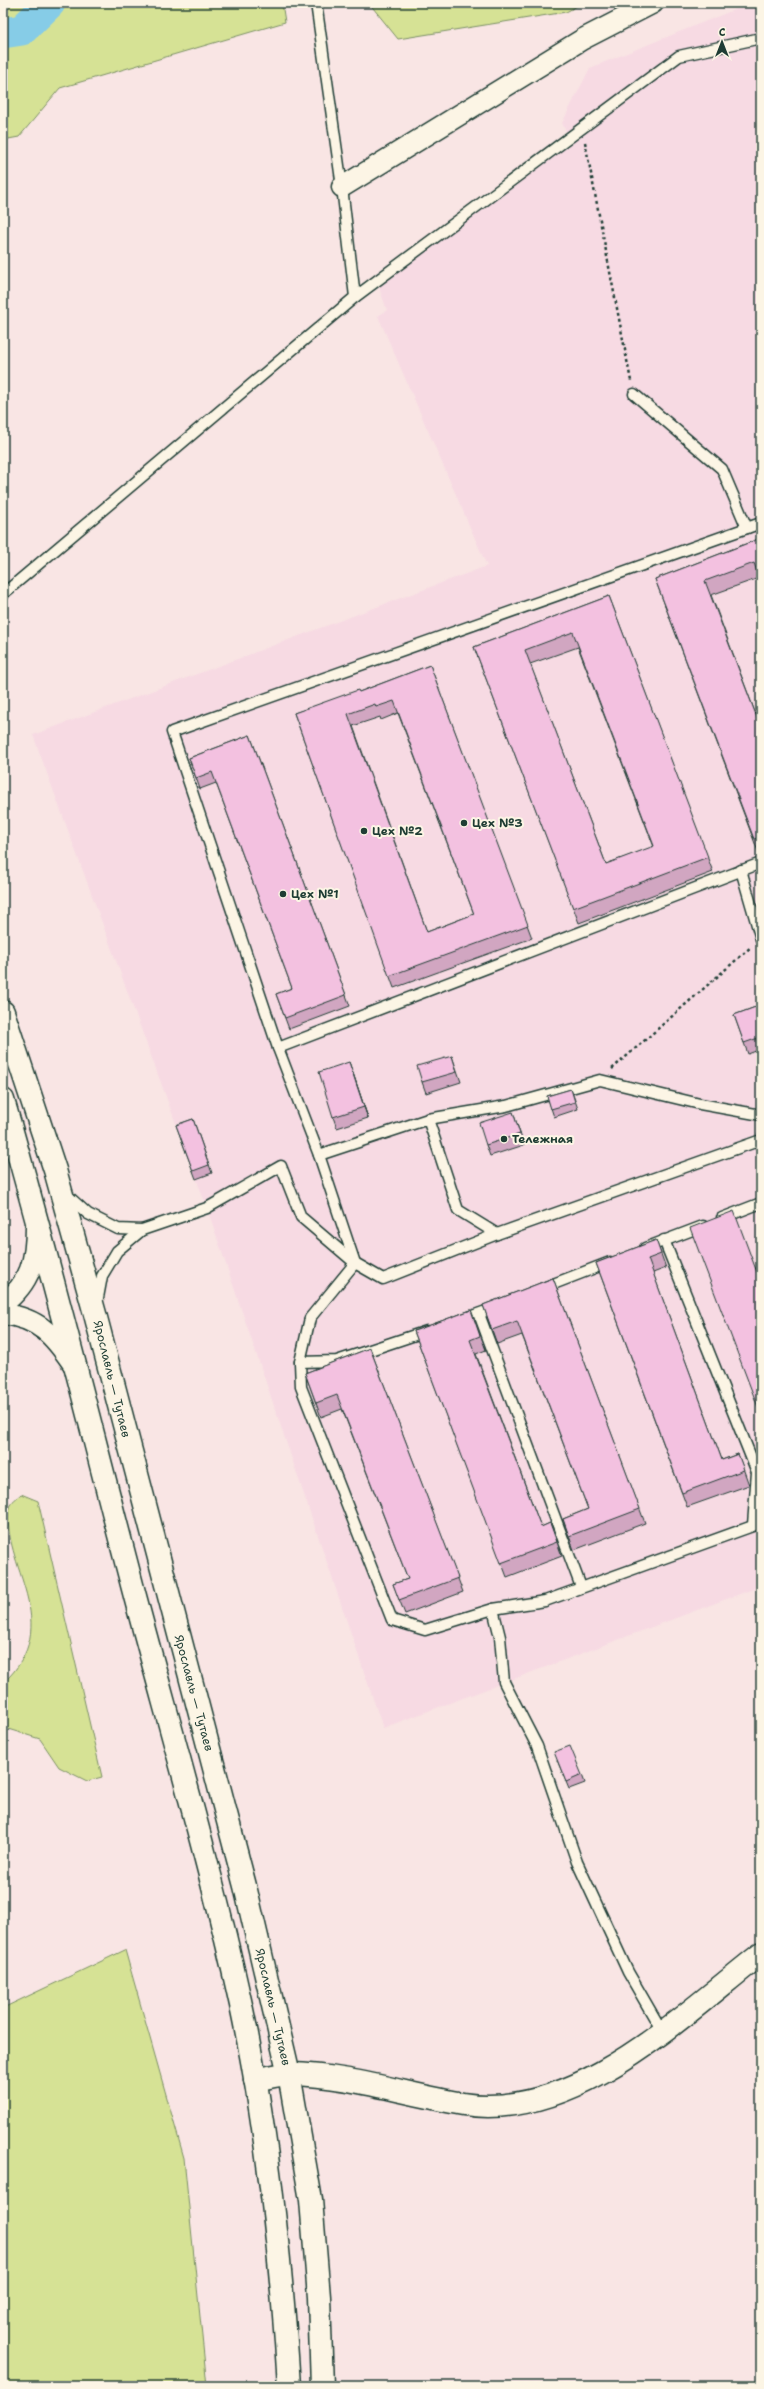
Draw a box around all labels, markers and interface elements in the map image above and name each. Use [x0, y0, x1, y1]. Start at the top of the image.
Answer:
north arrow [702, 22, 742, 62]
text: С [719, 25, 726, 40]
place label: Цех №3 [472, 815, 523, 831]
marker: Цех №3 [459, 818, 469, 828]
place label: Цех №2 [372, 823, 423, 839]
marker: Цех №2 [359, 826, 369, 836]
place label: Цех №1 [291, 886, 339, 902]
marker: Цех №1 [278, 889, 288, 899]
place label: Тележная [512, 1131, 573, 1147]
marker: Тележная [499, 1134, 509, 1144]
street label: Ярославль — Тутаев [90, 1319, 134, 1439]
street label: Ярославль — Тутаев [171, 1633, 217, 1753]
street label: Ярославль — Тутаев [252, 1947, 294, 2067]

